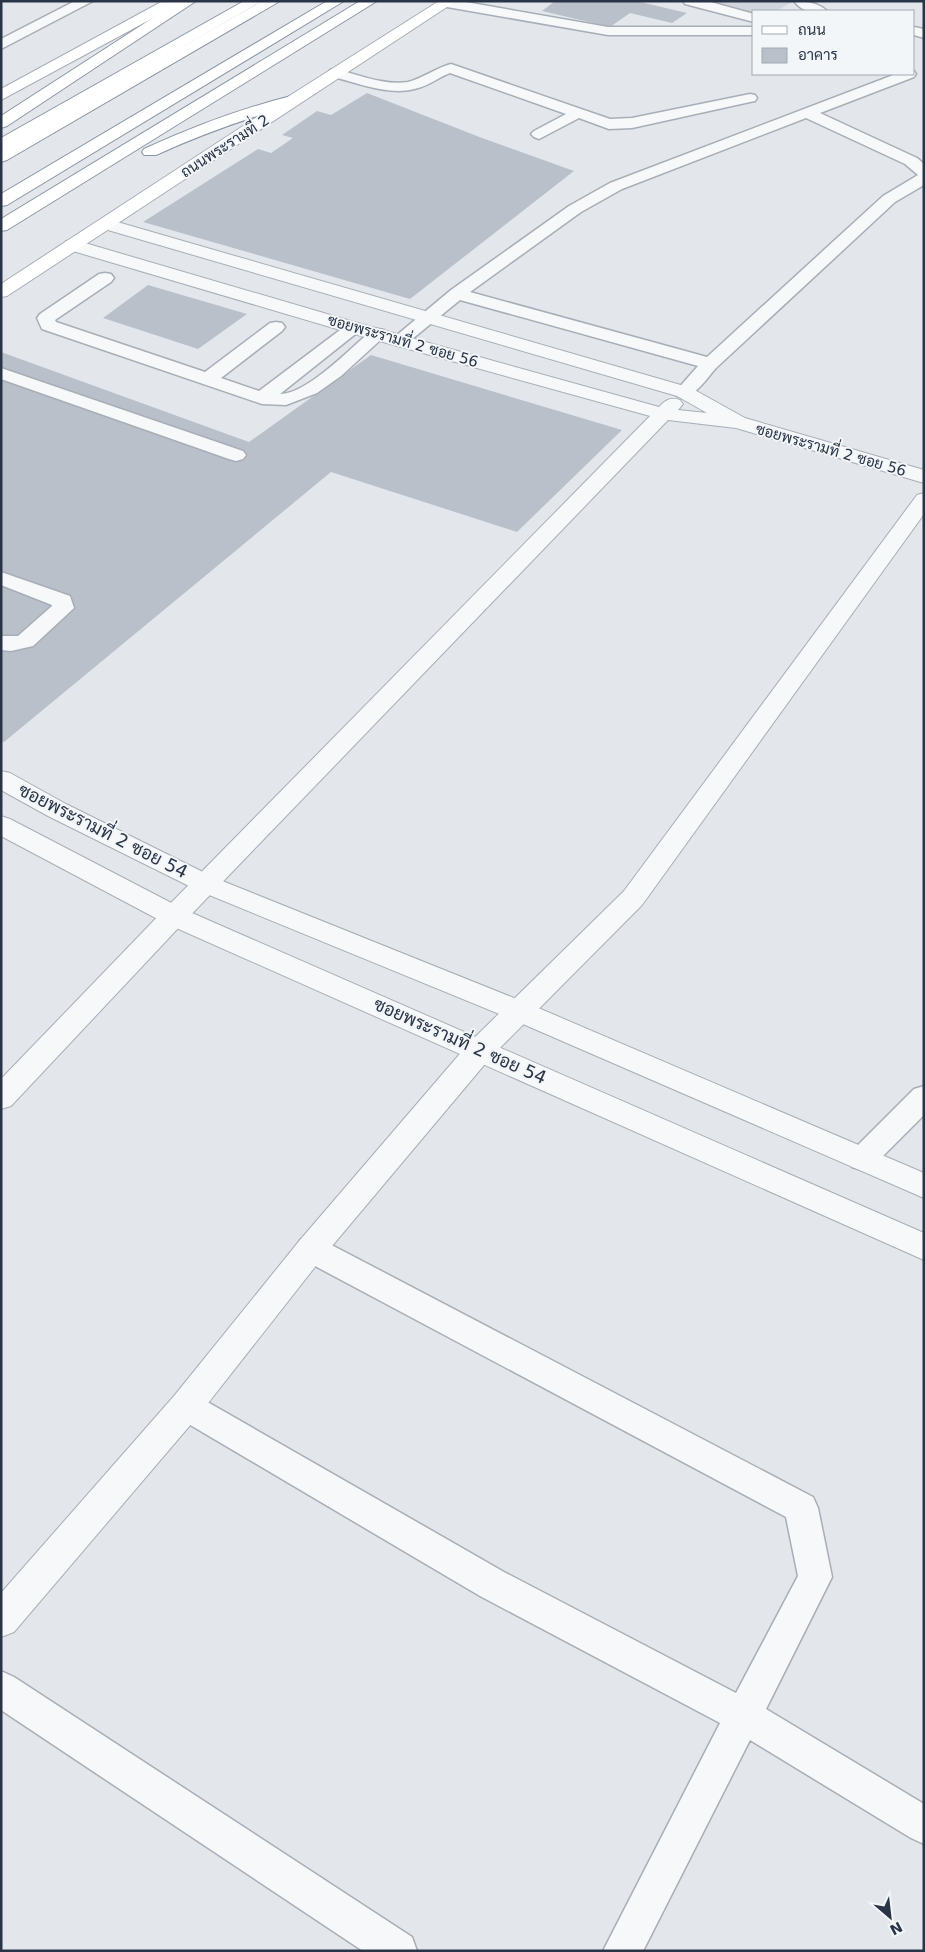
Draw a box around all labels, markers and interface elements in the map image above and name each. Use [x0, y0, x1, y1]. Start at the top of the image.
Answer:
legend [752, 10, 915, 75]
text: ถนน [798, 21, 826, 39]
text: อาคาร [798, 46, 838, 64]
street label: ถนนพระรามที่ 2 [174, 106, 273, 181]
street label: ซอยพระรามที่ 2 ซอย 56 [326, 305, 482, 371]
street label: ซอยพระรามที่ 2 ซอย 56 [754, 414, 910, 480]
street label: ซอยพระรามที่ 2 ซอย 54 [15, 774, 194, 882]
street label: ซอยพระรามที่ 2 ซอย 54 [371, 988, 552, 1088]
north arrow [865, 1892, 915, 1942]
text: N [887, 1919, 905, 1938]

